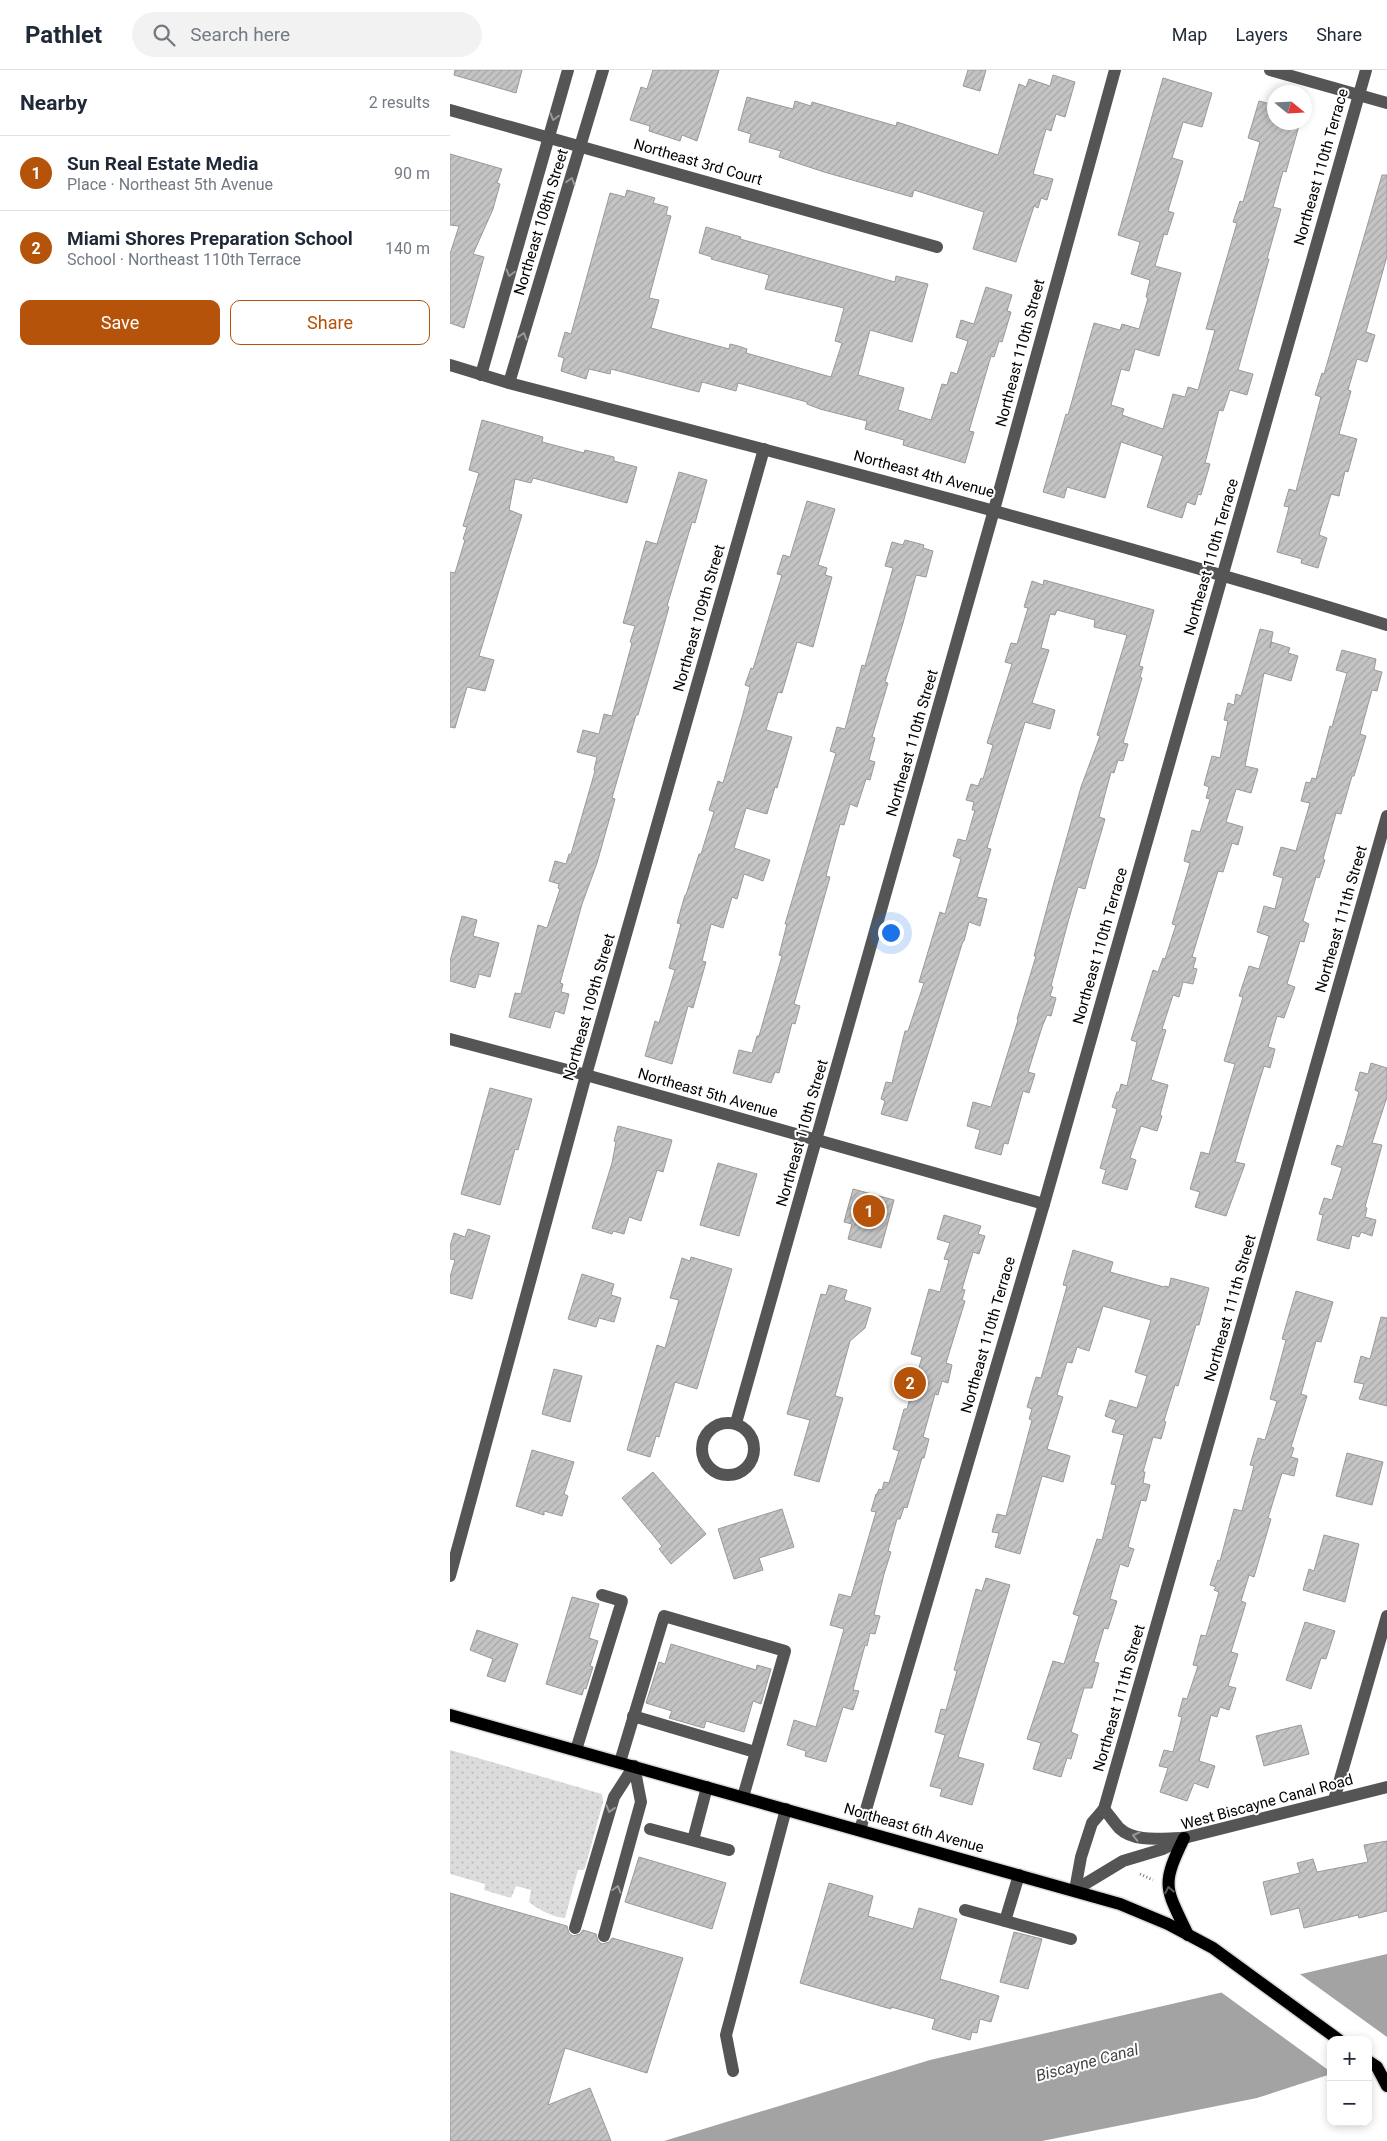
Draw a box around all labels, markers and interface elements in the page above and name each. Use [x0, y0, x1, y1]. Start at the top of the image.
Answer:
search box [132, 12, 482, 57]
text: Pathlet [25, 21, 102, 49]
icon: search [150, 21, 178, 49]
text: Search here [190, 23, 290, 46]
text: Map [1172, 24, 1207, 45]
text: Layers [1235, 24, 1288, 45]
text: Share [1316, 24, 1362, 45]
north arrow [1267, 85, 1312, 130]
street label: Northeast 110th Terrace [1290, 86, 1352, 247]
text: Nearby [20, 91, 87, 115]
text: 2 results [369, 93, 430, 112]
one-way arrow [549, 112, 559, 120]
street label: Northeast 3rd Court [632, 135, 764, 189]
street label: Northeast 108th Street [510, 147, 572, 297]
text: Sun Real Estate Media [67, 152, 258, 175]
text: 1 [31, 164, 41, 183]
text: 90 m [394, 164, 430, 183]
text: Place · Northeast 5th Avenue [67, 175, 273, 194]
one-way arrow [565, 177, 575, 186]
text: Miami Shores Preparation School [67, 227, 353, 250]
text: 2 [31, 239, 41, 258]
text: 140 m [385, 239, 430, 258]
text: School · Northeast 110th Terrace [67, 250, 301, 269]
one-way arrow [505, 269, 515, 277]
street label: Northeast 110th Street [992, 277, 1048, 429]
button: Save [20, 300, 220, 345]
button: Share [230, 300, 430, 345]
one-way arrow [518, 333, 528, 341]
street label: Northeast 4th Avenue [852, 447, 996, 501]
street label: Northeast 110th Terrace [1180, 476, 1242, 637]
street label: Northeast 109th Street [669, 542, 729, 694]
street label: Northeast 110th Street [882, 667, 942, 819]
street label: Northeast 111th Street [1311, 843, 1371, 995]
street label: Northeast 110th Terrace [1069, 865, 1131, 1026]
your location [878, 920, 904, 946]
street label: Northeast 109th Street [559, 931, 619, 1083]
street label: Northeast 110th Street [772, 1057, 832, 1209]
street label: Northeast 5th Avenue [636, 1064, 780, 1122]
pin: 1 [853, 1192, 885, 1230]
street label: Northeast 111th Street [1200, 1232, 1260, 1384]
street label: Northeast 110th Terrace [957, 1254, 1019, 1415]
pin: 2 [894, 1364, 926, 1402]
street label: Northeast 111th Street [1089, 1622, 1149, 1774]
street label: West Biscayne Canal Road [1179, 1770, 1355, 1834]
street label: Northeast 6th Avenue [842, 1799, 986, 1857]
one-way arrow [606, 1804, 616, 1812]
one-way arrow [1131, 1831, 1140, 1842]
one-way arrow [1165, 1885, 1175, 1894]
one-way arrow [611, 1886, 621, 1894]
map controls [1327, 2036, 1372, 2126]
button: + [1327, 2036, 1372, 2081]
water label: Biscayne Canal [1034, 2040, 1141, 2085]
button: − [1327, 2081, 1372, 2126]

